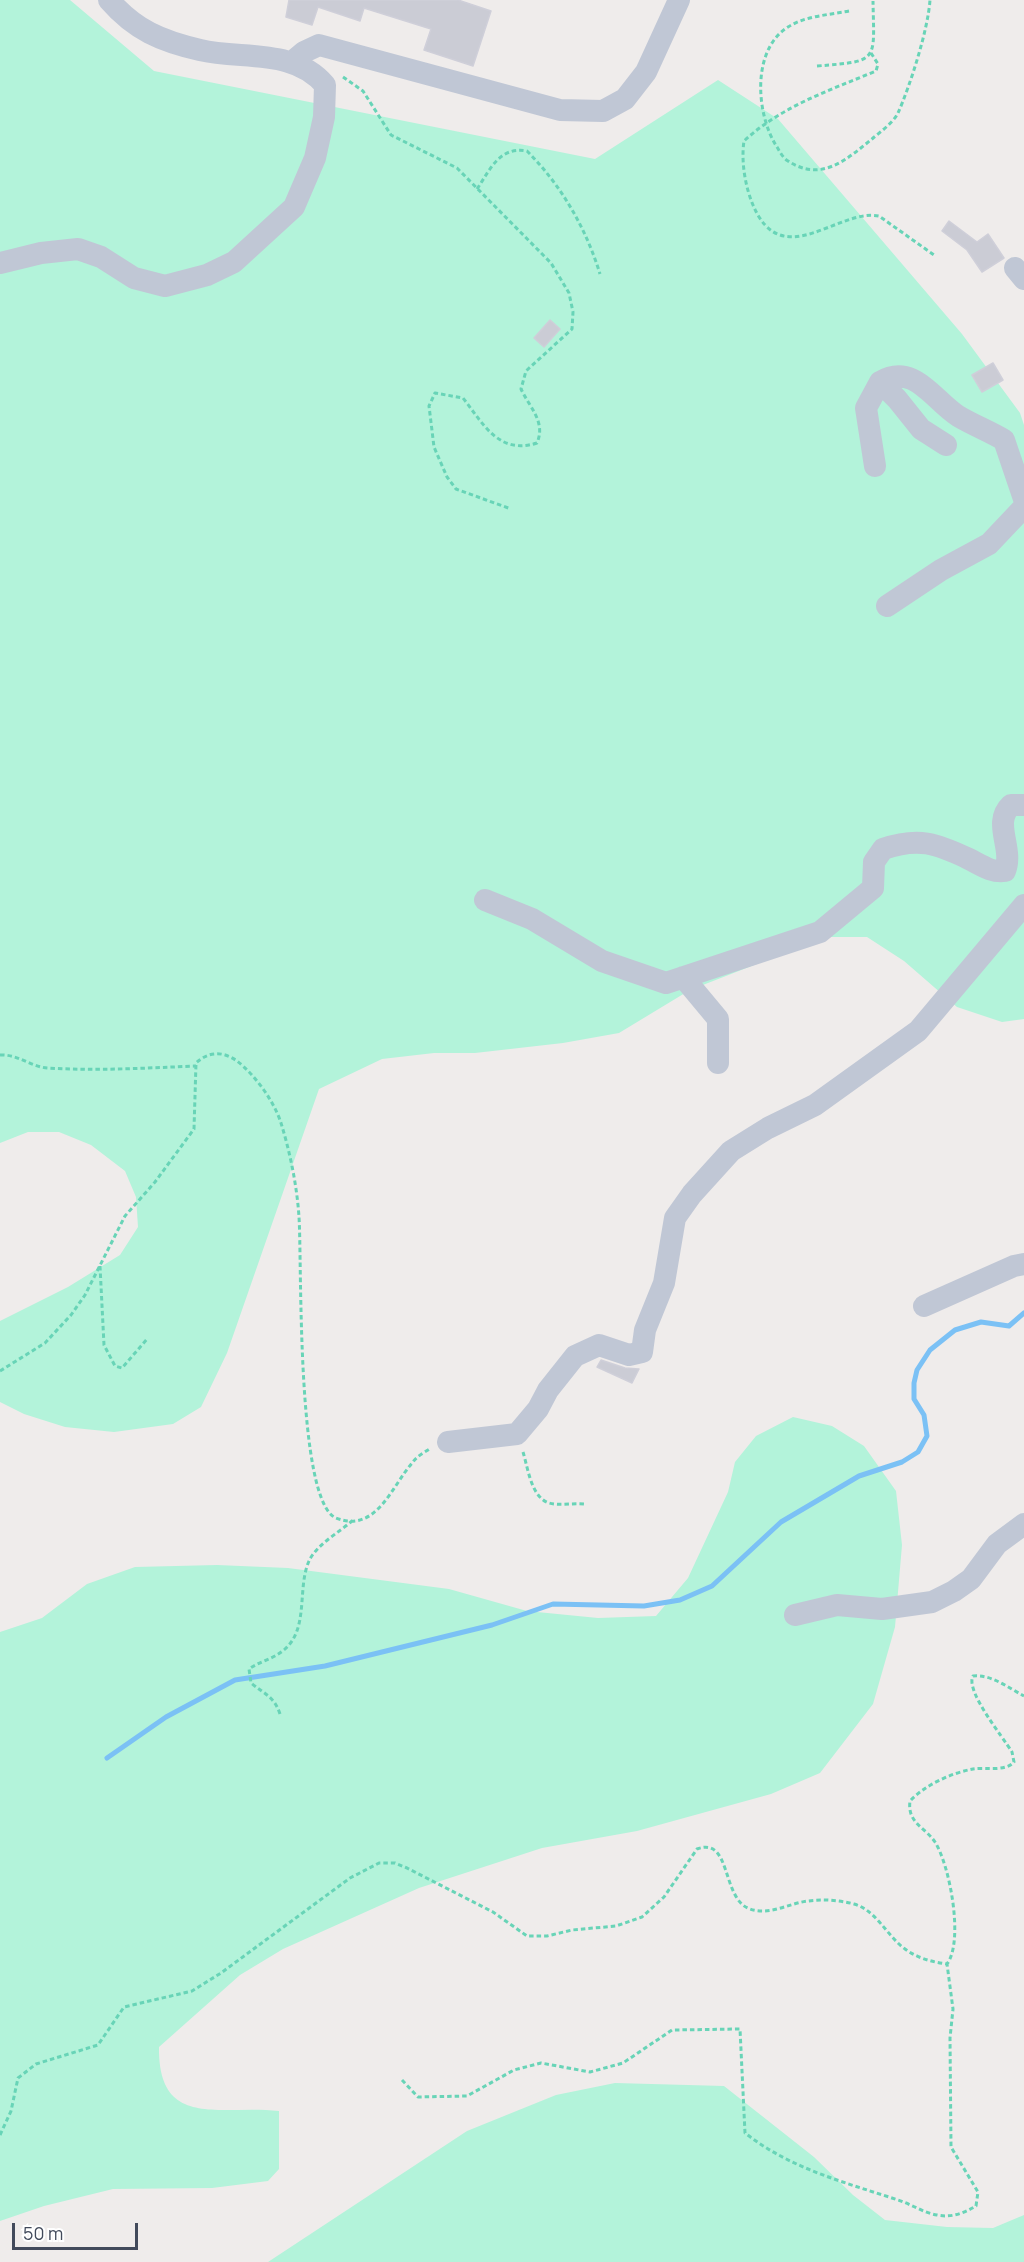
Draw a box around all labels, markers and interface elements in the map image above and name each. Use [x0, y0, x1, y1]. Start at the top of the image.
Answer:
scale bar [15, 2211, 141, 2249]
text: 50 m [23, 2221, 63, 2245]

